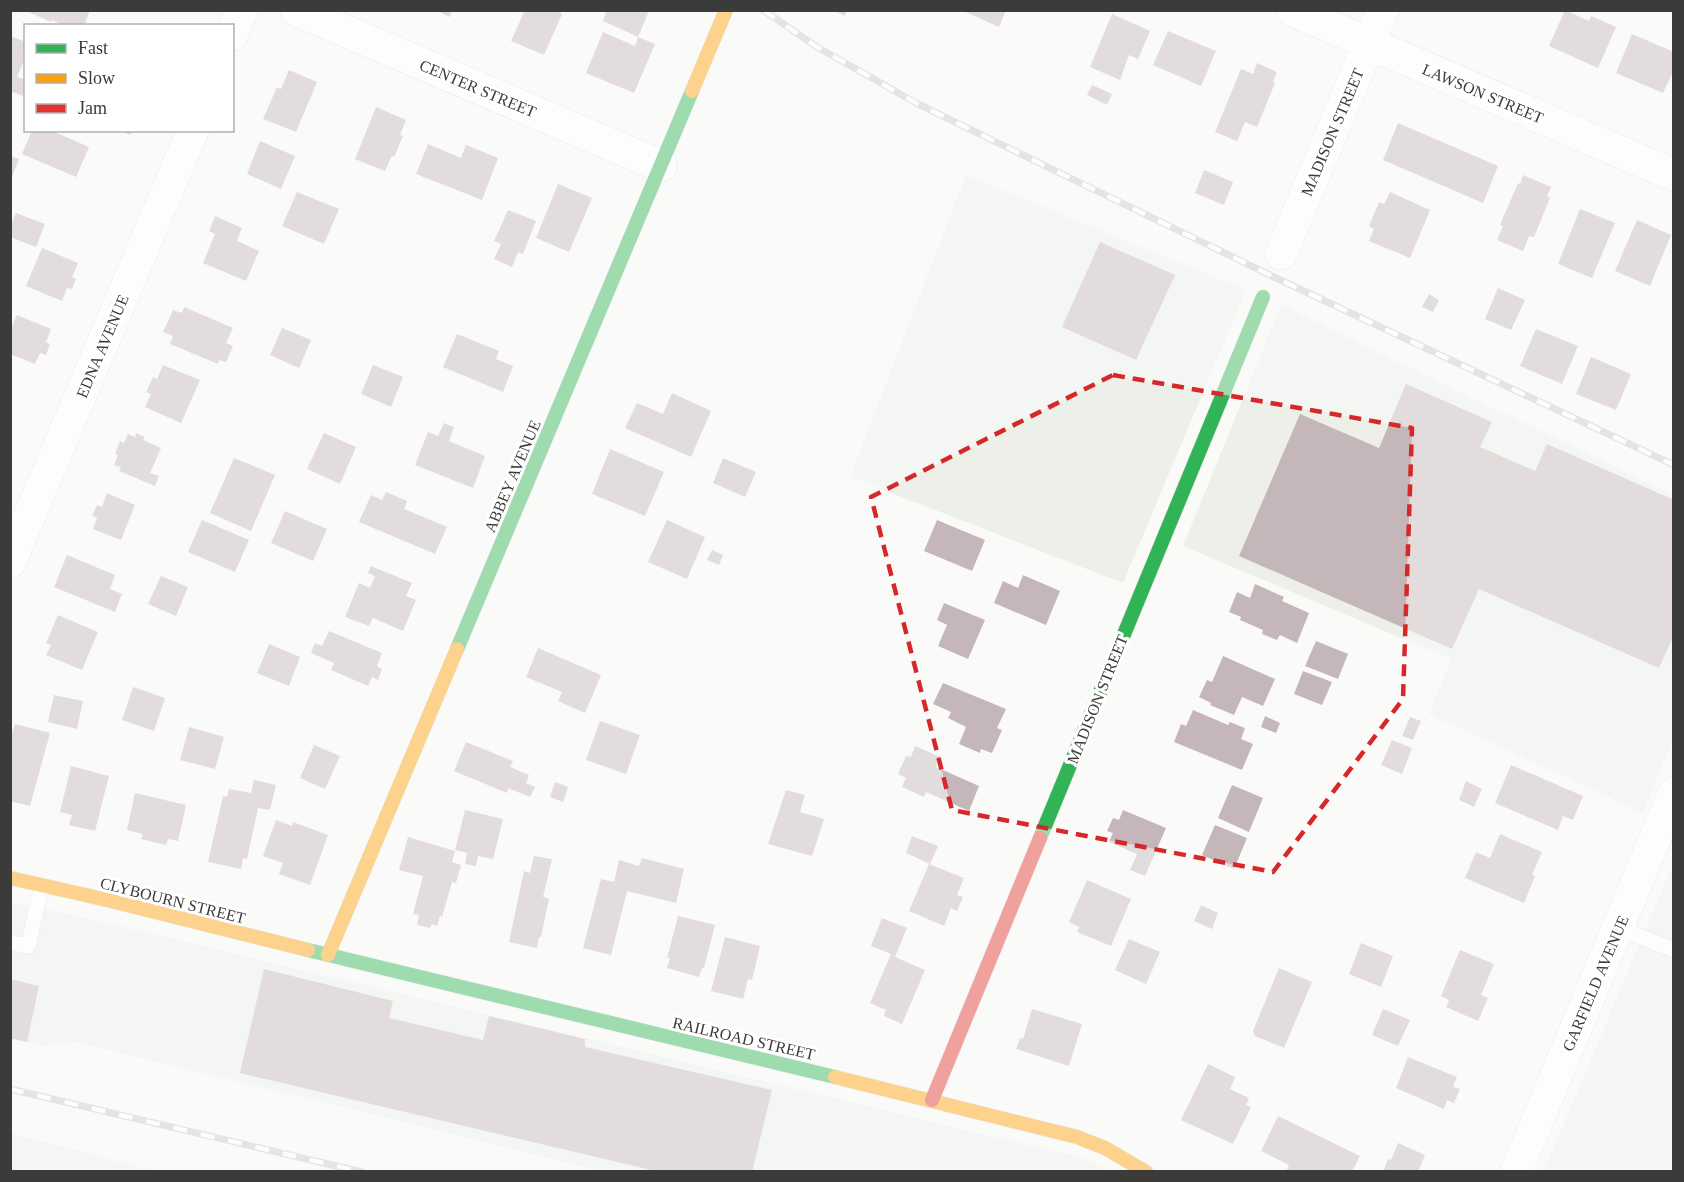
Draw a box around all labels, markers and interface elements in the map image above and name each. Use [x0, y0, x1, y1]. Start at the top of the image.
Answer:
legend [24, 24, 234, 132]
text: Fast [78, 38, 108, 58]
street label: CENTER STREET [417, 56, 539, 121]
street label: LAWSON STREET [1420, 60, 1546, 127]
street label: MADISON STREET [1298, 65, 1367, 199]
text: Slow [78, 68, 115, 88]
text: Jam [78, 98, 107, 118]
street label: EDNA AVENUE [73, 292, 132, 400]
street label: ABBEY AVENUE [481, 417, 544, 535]
street label: MADISON STREET [1064, 632, 1131, 766]
street label: CLYBOURN STREET [98, 874, 247, 927]
street label: GARFIELD AVENUE [1559, 913, 1632, 1054]
street label: RAILROAD STREET [671, 1014, 817, 1063]

